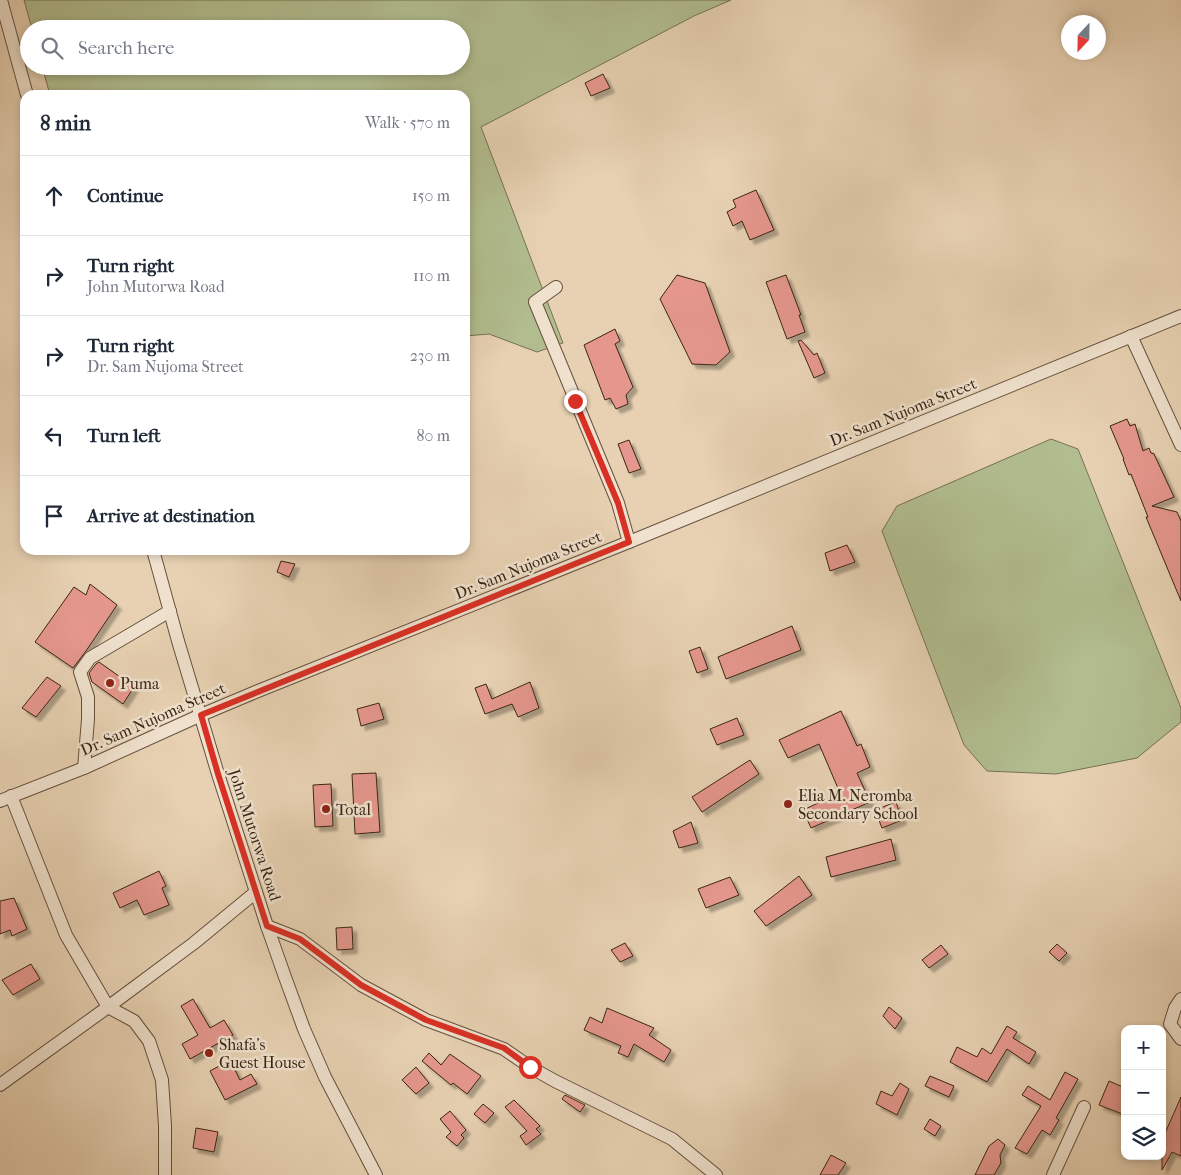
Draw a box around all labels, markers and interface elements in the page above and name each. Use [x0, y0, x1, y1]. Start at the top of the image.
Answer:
north arrow [1061, 15, 1106, 60]
search box [20, 20, 470, 75]
icon: search [38, 34, 66, 62]
text: Search here [78, 37, 174, 59]
text: 8 min [40, 111, 91, 135]
text: Walk · 570 m [365, 113, 450, 132]
icon: ahead [40, 182, 68, 210]
text: Continue [87, 185, 163, 207]
text: 150 m [412, 186, 450, 205]
text: Turn right [87, 255, 174, 277]
icon: right [40, 262, 68, 290]
text: 110 m [413, 266, 450, 285]
text: John Mutorwa Road [87, 277, 225, 296]
text: Turn right [87, 335, 174, 357]
icon: right [40, 342, 68, 370]
text: 230 m [410, 346, 450, 365]
text: Dr. Sam Nujoma Street [87, 357, 244, 376]
street label: Dr. Sam Nujoma Street [827, 374, 980, 450]
route end [564, 390, 587, 413]
icon: left [40, 422, 68, 450]
text: Turn left [87, 425, 161, 447]
text: 80 m [416, 426, 450, 445]
icon: arrive [40, 502, 68, 530]
text: Arrive at destination [87, 505, 255, 527]
street label: Dr. Sam Nujoma Street [452, 527, 605, 603]
place label: Puma [120, 674, 160, 693]
marker: Puma [104, 677, 116, 689]
street label: Dr. Sam Nujoma Street [78, 678, 229, 760]
street label: John Mutorwa Road [224, 765, 285, 904]
place label: Elia M. Neromba Secondary School [798, 786, 919, 823]
marker: Elia M. Neromba Secondary School [782, 798, 794, 810]
place label: Total [336, 800, 371, 819]
marker: Total [320, 803, 332, 815]
map controls [1121, 1025, 1166, 1160]
button: + [1121, 1025, 1166, 1070]
place label: Shafa's Guest House [219, 1035, 306, 1072]
marker: Shafa's Guest House [203, 1047, 215, 1059]
route start [519, 1056, 542, 1079]
button: − [1121, 1070, 1166, 1115]
button: layers [1121, 1115, 1166, 1160]

